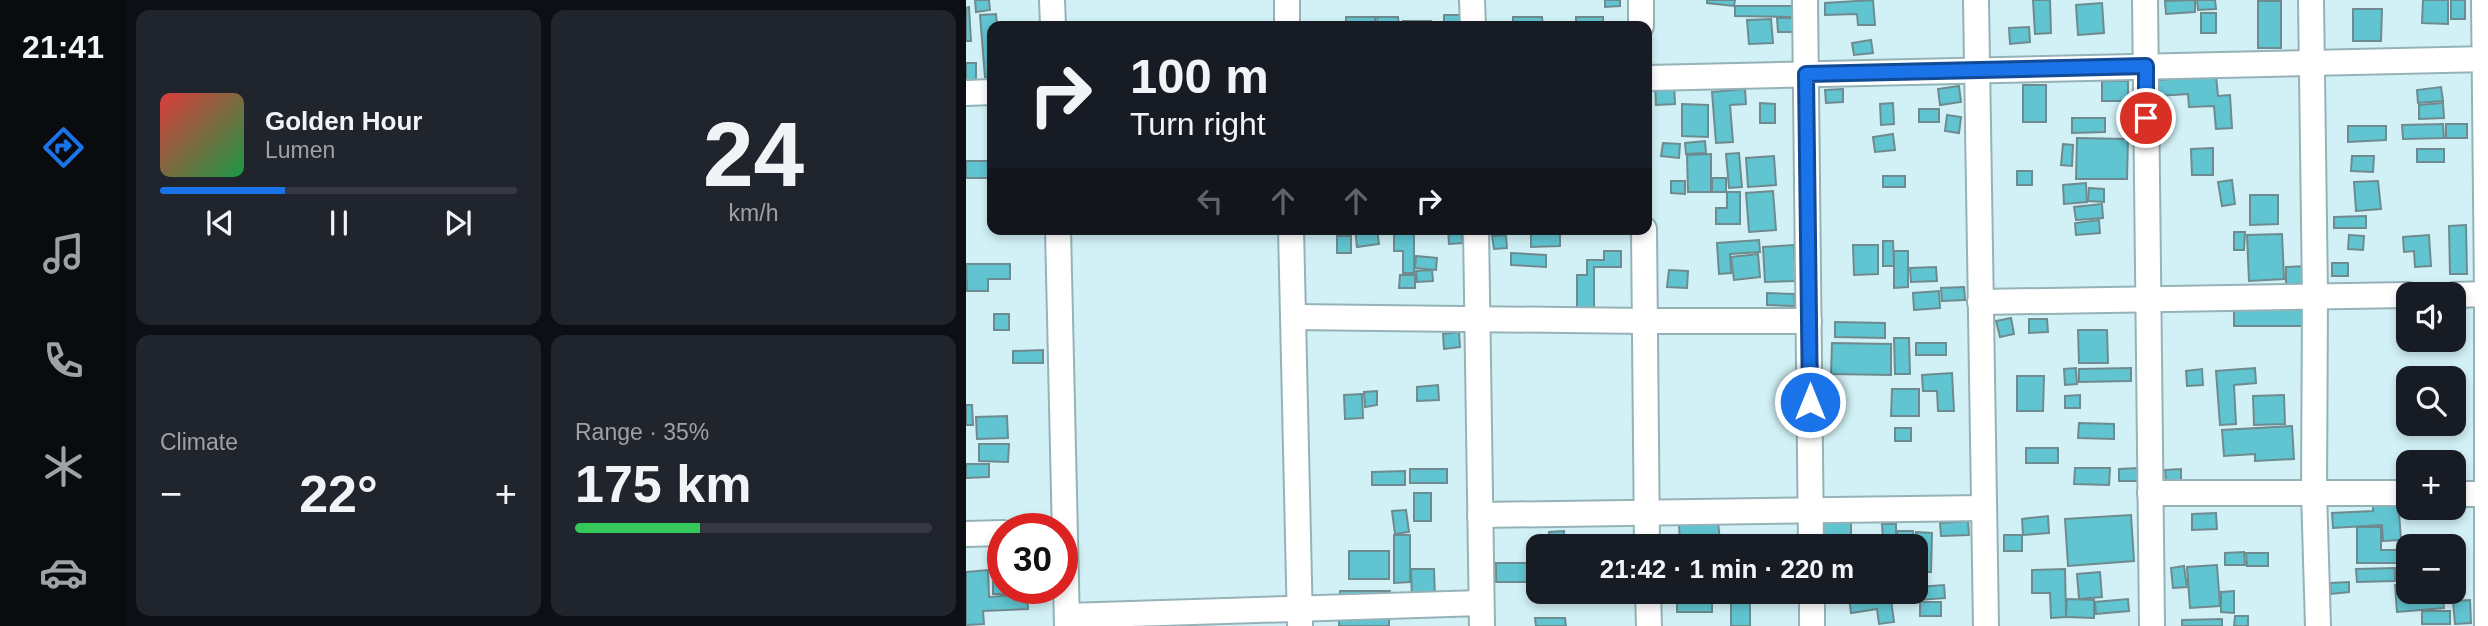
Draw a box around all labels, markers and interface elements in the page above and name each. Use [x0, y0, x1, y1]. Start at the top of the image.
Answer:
text: 21:41 [22, 29, 104, 65]
icon: right [1015, 49, 1106, 140]
text: 100 m [1130, 49, 1269, 103]
pin [2116, 88, 2176, 148]
icon: arrive [2127, 99, 2165, 137]
text: 24 [703, 104, 804, 205]
text: Golden Hour [265, 106, 422, 136]
text: Turn right [1130, 106, 1266, 142]
icon: directions [39, 123, 88, 172]
text: Lumen [265, 137, 335, 163]
icon: left [1191, 182, 1229, 220]
icon: ahead [1264, 182, 1302, 220]
icon: ahead [1337, 182, 1375, 220]
icon: right [1410, 182, 1448, 220]
text: km/h [729, 200, 778, 226]
icon: previous [201, 204, 239, 242]
icon: pause [320, 204, 358, 242]
icon: next [439, 204, 477, 242]
icon: music [39, 229, 88, 278]
map controls [2396, 282, 2466, 604]
button: sound [2396, 282, 2466, 352]
icon: phone [39, 336, 88, 385]
position arrow [1773, 365, 1847, 439]
button: search [2396, 366, 2466, 436]
text: Range · 35% [575, 419, 709, 445]
text: Climate [160, 429, 238, 455]
icon: climate [39, 442, 88, 491]
button: + [2396, 450, 2466, 520]
text: 175 km [575, 455, 751, 513]
text: 22° [299, 465, 378, 523]
text: − [160, 473, 182, 515]
text: + [495, 473, 517, 515]
speed limit sign: 30 [987, 513, 1078, 604]
button: − [2396, 534, 2466, 604]
icon: car [39, 548, 88, 597]
text: 21:42 · 1 min · 220 m [1600, 554, 1854, 584]

